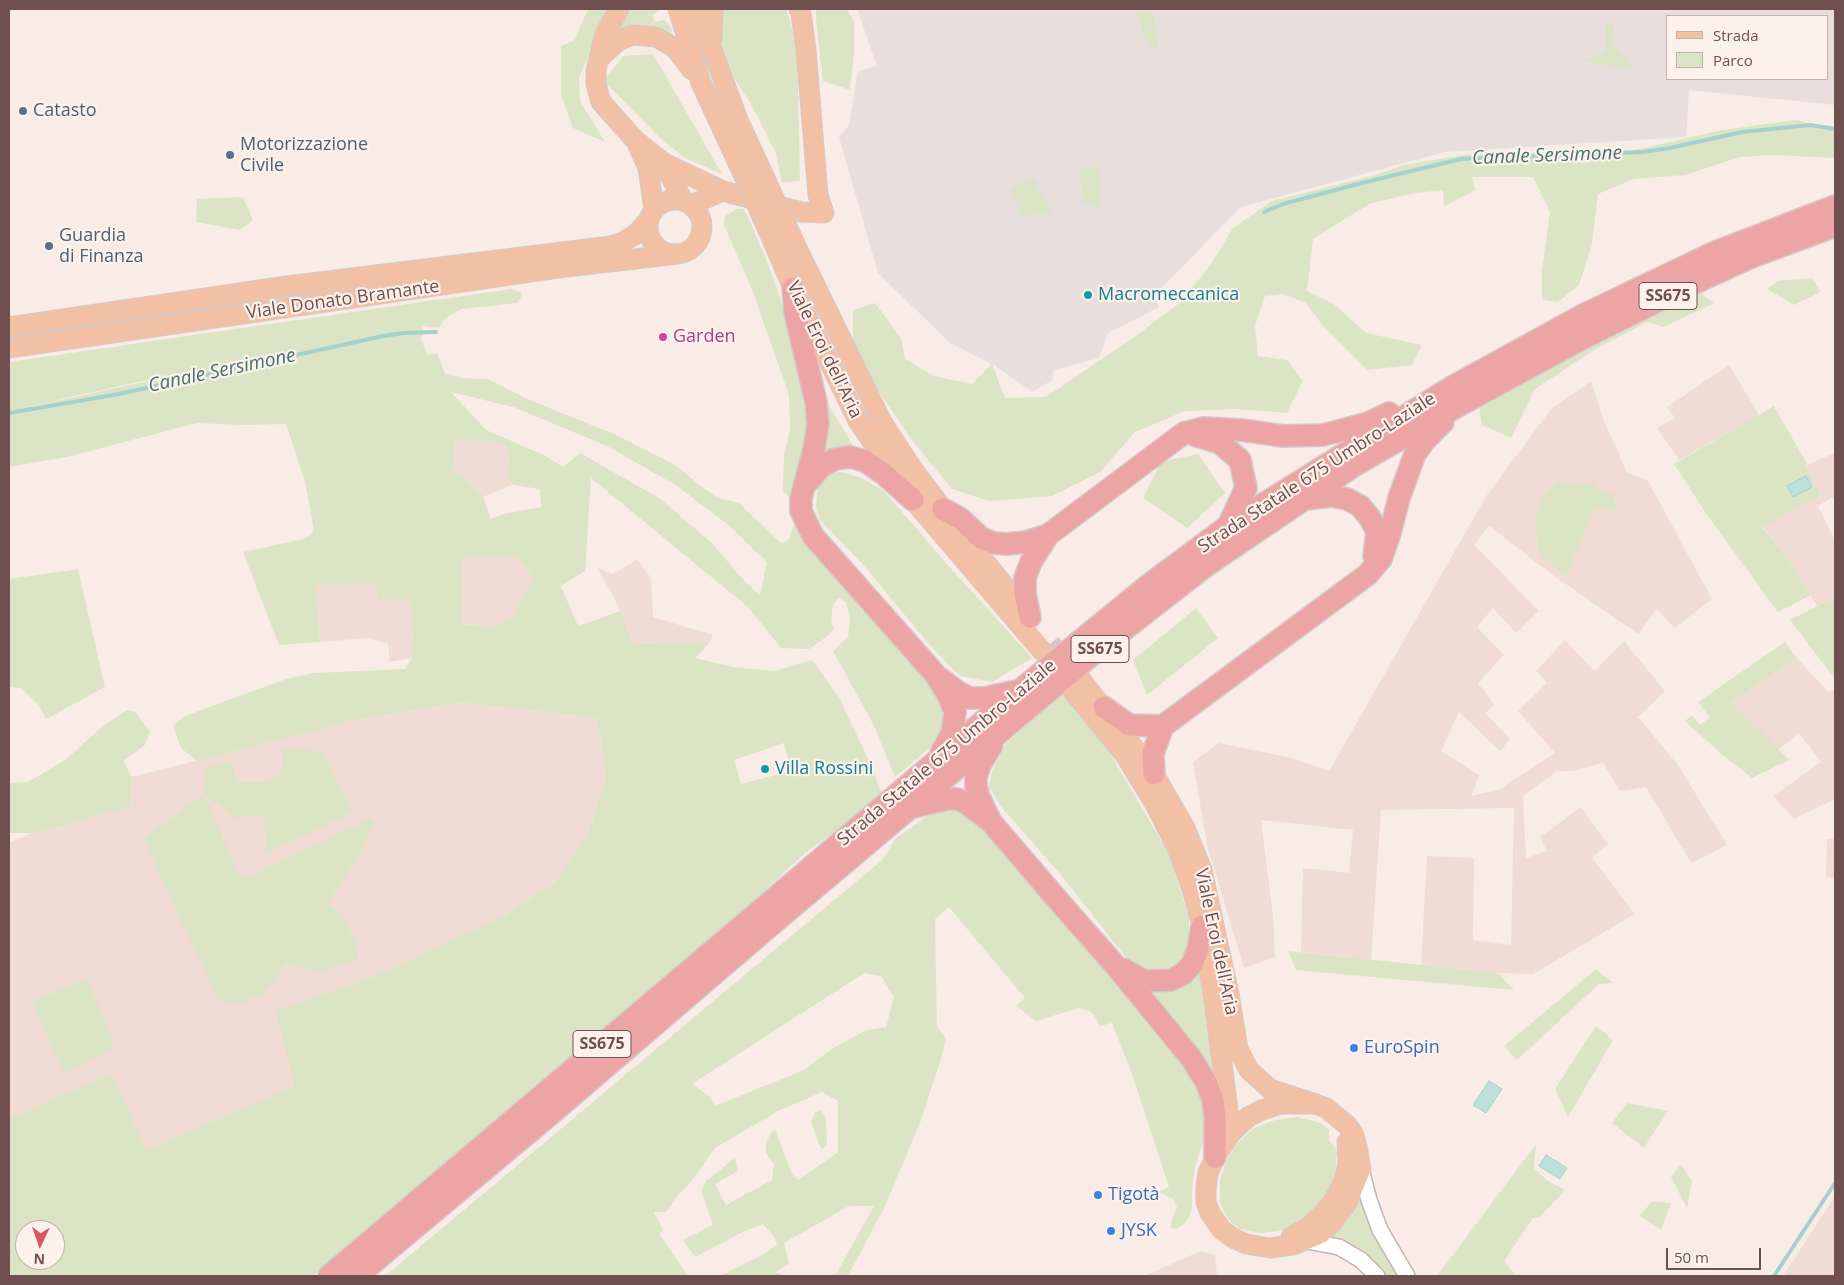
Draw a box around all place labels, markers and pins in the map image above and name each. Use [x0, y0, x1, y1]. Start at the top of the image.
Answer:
place label: Catasto [33, 100, 97, 122]
marker: Catasto [17, 105, 29, 117]
place label: Motorizzazione Civile [240, 134, 368, 176]
marker: Motorizzazione Civile [224, 149, 236, 161]
place label: Guardia di Finanza [59, 225, 144, 268]
marker: Guardia di Finanza [43, 240, 55, 252]
place label: Macromeccanica [1098, 284, 1239, 306]
marker: Macromeccanica [1082, 289, 1094, 301]
place label: Garden [673, 326, 736, 348]
marker: Garden [657, 331, 669, 343]
place label: Villa Rossini [775, 758, 873, 780]
marker: Villa Rossini [759, 763, 771, 775]
place label: EuroSpin [1364, 1037, 1440, 1059]
marker: EuroSpin [1348, 1042, 1360, 1054]
place label: Tigotà [1108, 1184, 1159, 1206]
marker: Tigotà [1092, 1189, 1104, 1201]
place label: JYSK [1121, 1220, 1157, 1242]
marker: JYSK [1105, 1225, 1117, 1237]

